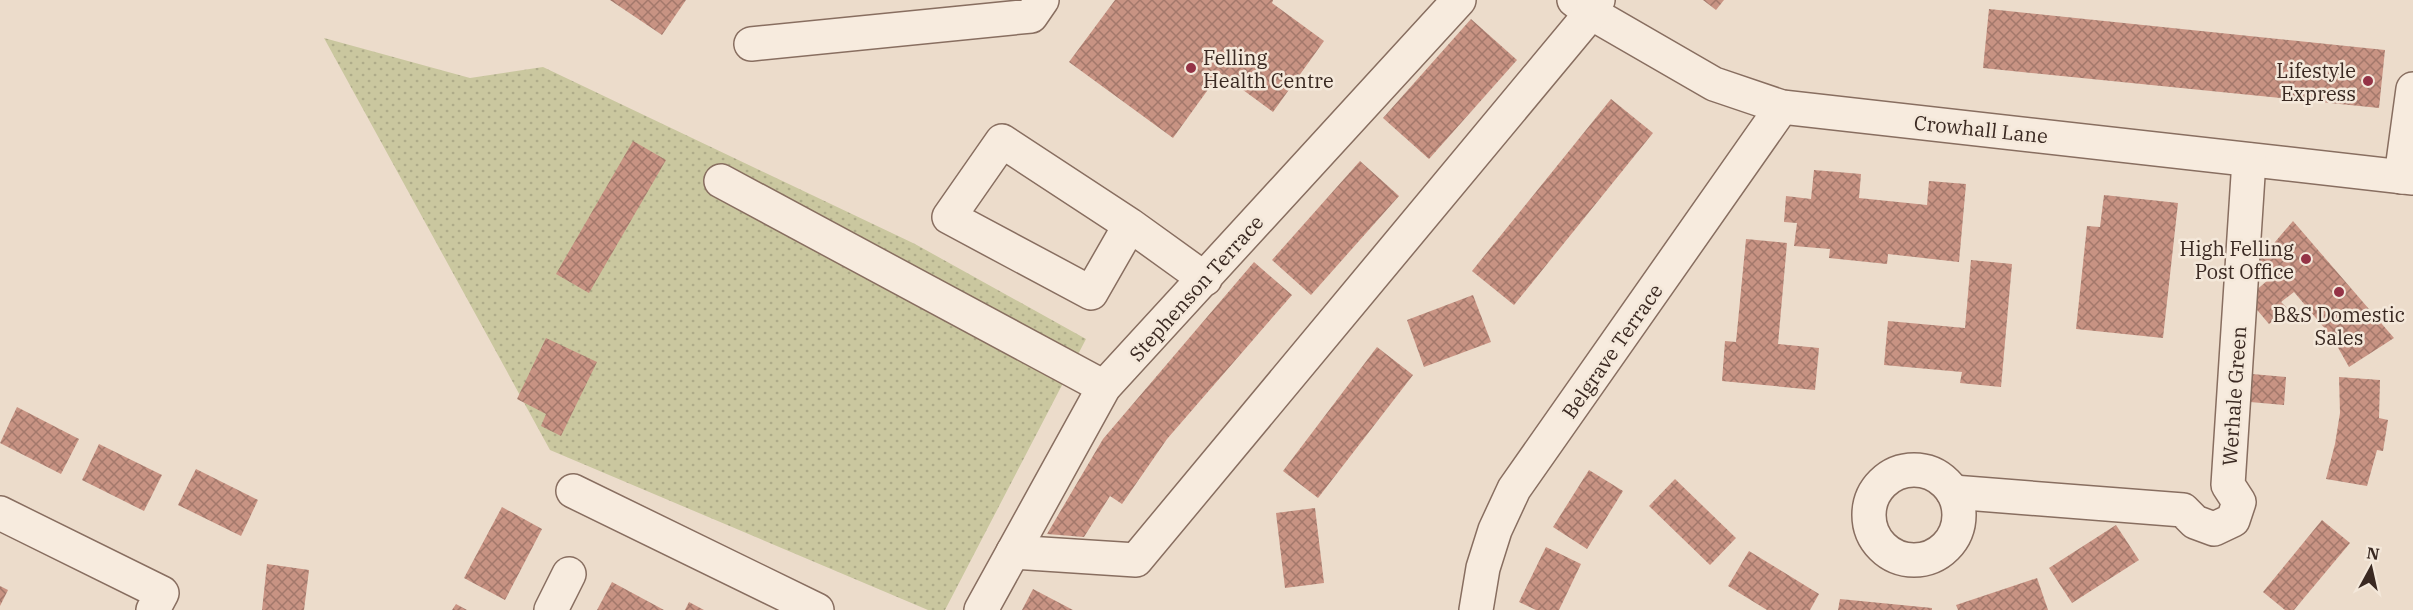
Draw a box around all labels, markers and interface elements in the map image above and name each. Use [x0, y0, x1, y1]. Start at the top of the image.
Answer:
place label: Felling Health Centre [1203, 44, 1334, 94]
place label: Lifestyle Express [2276, 57, 2356, 107]
marker: Felling Health Centre [1184, 61, 1198, 75]
marker: Lifestyle Express [2361, 74, 2375, 88]
street label: Crowhall Lane [1913, 109, 2049, 149]
street label: Stephenson Terrace [1123, 209, 1269, 367]
place label: High Felling Post Office [2180, 235, 2294, 285]
marker: High Felling Post Office [2299, 252, 2313, 266]
street label: Belgrave Terrace [1555, 278, 1669, 424]
marker: B&S Domestic Sales [2332, 285, 2346, 299]
place label: B&S Domestic Sales [2273, 301, 2405, 351]
street label: Werhale Green [2216, 325, 2252, 467]
north arrow [2341, 538, 2401, 598]
text: N [2365, 542, 2381, 564]

